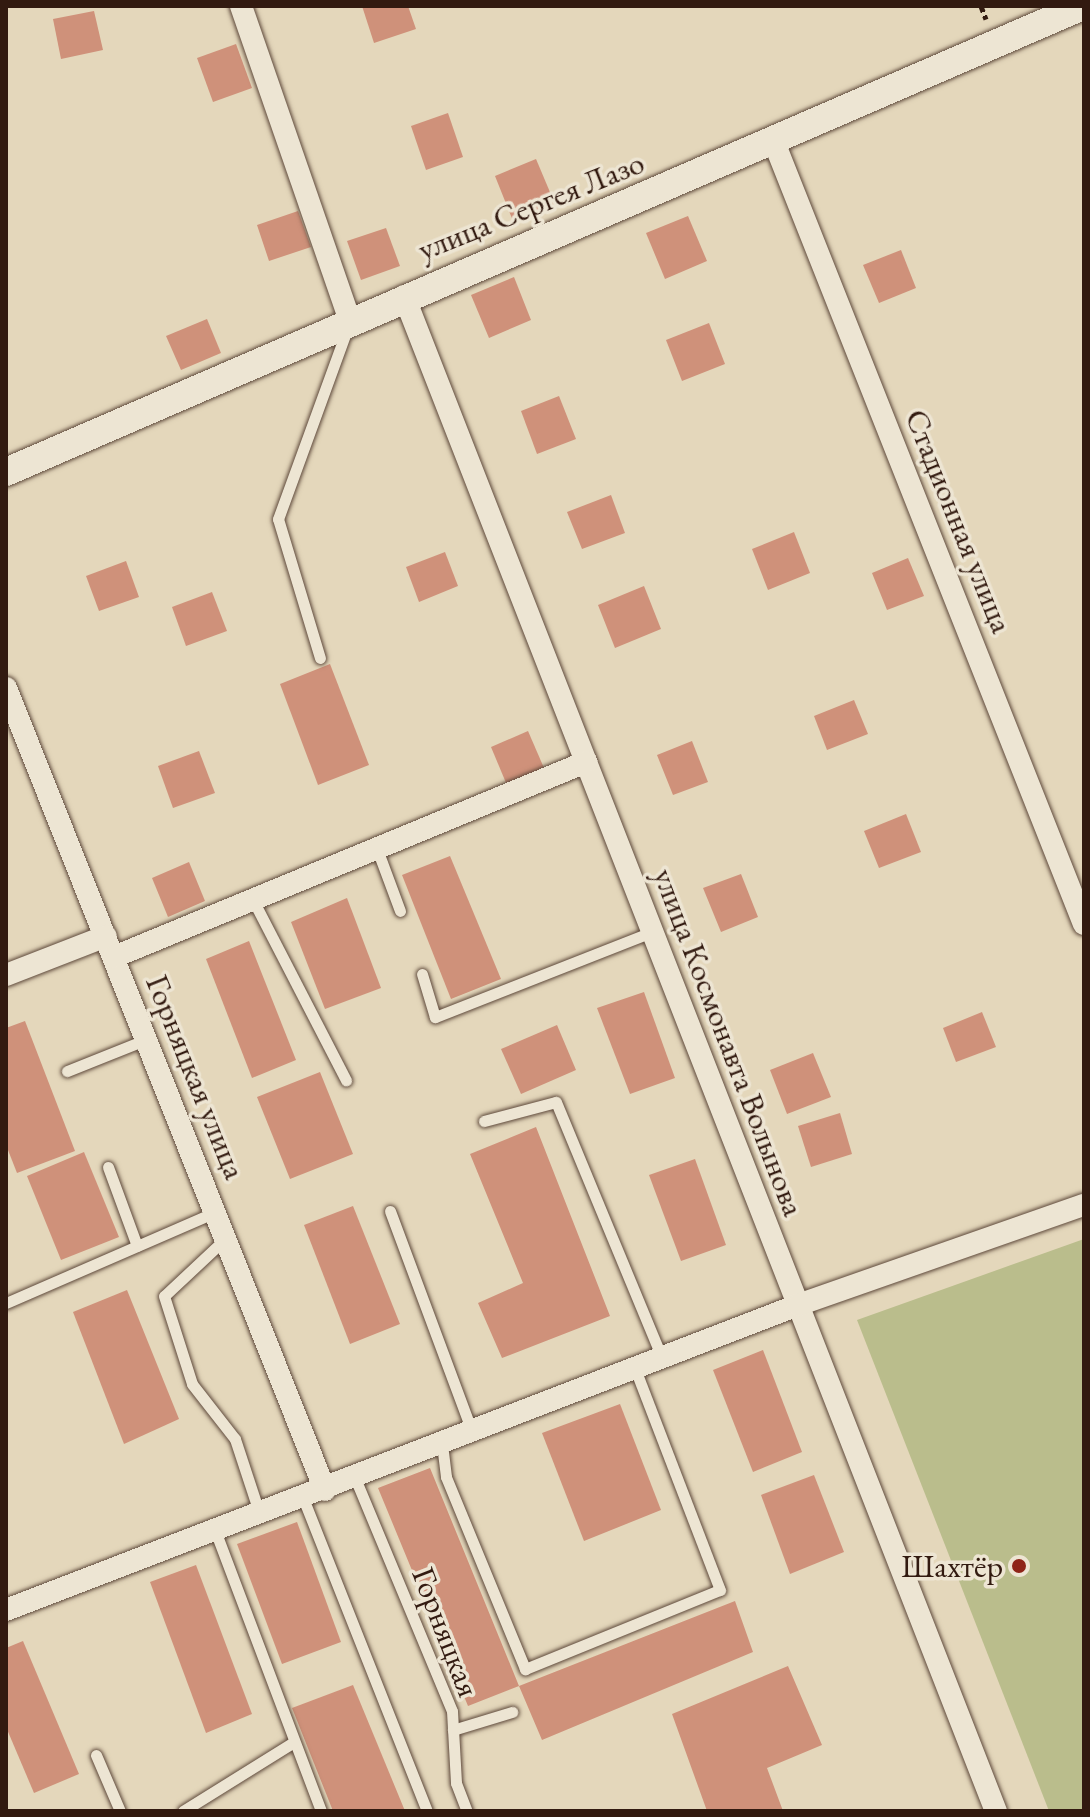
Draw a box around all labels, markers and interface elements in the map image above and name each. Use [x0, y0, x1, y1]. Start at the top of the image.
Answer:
street label: улица Сергея Лазо [412, 143, 650, 269]
street label: Стадионная улица [897, 404, 1021, 638]
street label: улица Космонавта Волынова [645, 863, 813, 1221]
street label: Горняцкая улица [138, 969, 254, 1185]
place label: Шахтёр [901, 1547, 1003, 1585]
marker: Шахтёр [1010, 1557, 1028, 1575]
street label: Горняцкая [404, 1562, 488, 1702]

